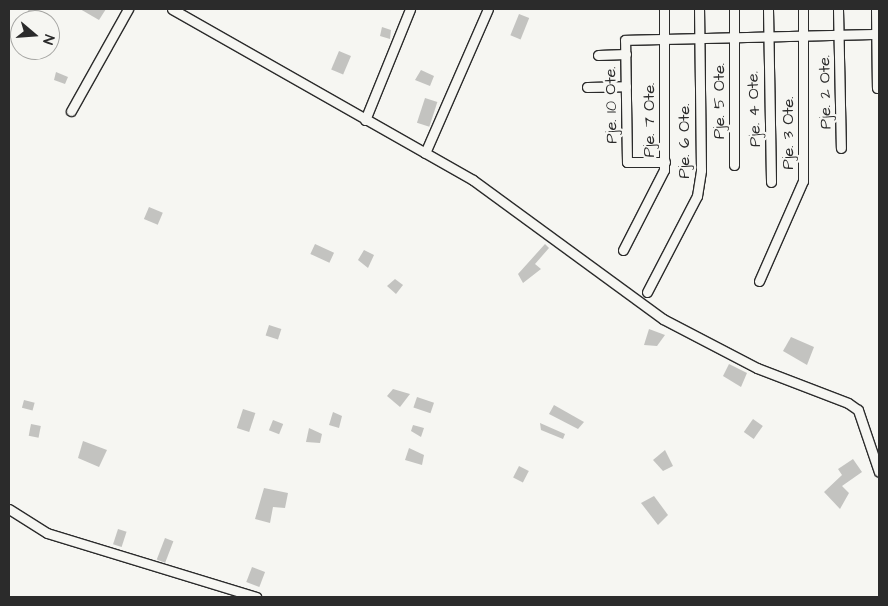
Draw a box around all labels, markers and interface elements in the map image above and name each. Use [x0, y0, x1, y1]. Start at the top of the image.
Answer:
north arrow [10, 10, 60, 60]
text: N [37, 32, 59, 47]
street label: Pje. 2 Ote. [815, 55, 835, 129]
street label: Pje. 5 Ote. [709, 63, 729, 139]
street label: Pje. 10 Ote. [601, 66, 621, 144]
street label: Pje. 4 Ote. [743, 71, 765, 147]
street label: Pje. 7 Ote. [639, 83, 659, 157]
street label: Pje. 3 Ote. [778, 96, 798, 170]
street label: Pje. 6 Ote. [674, 104, 694, 178]

